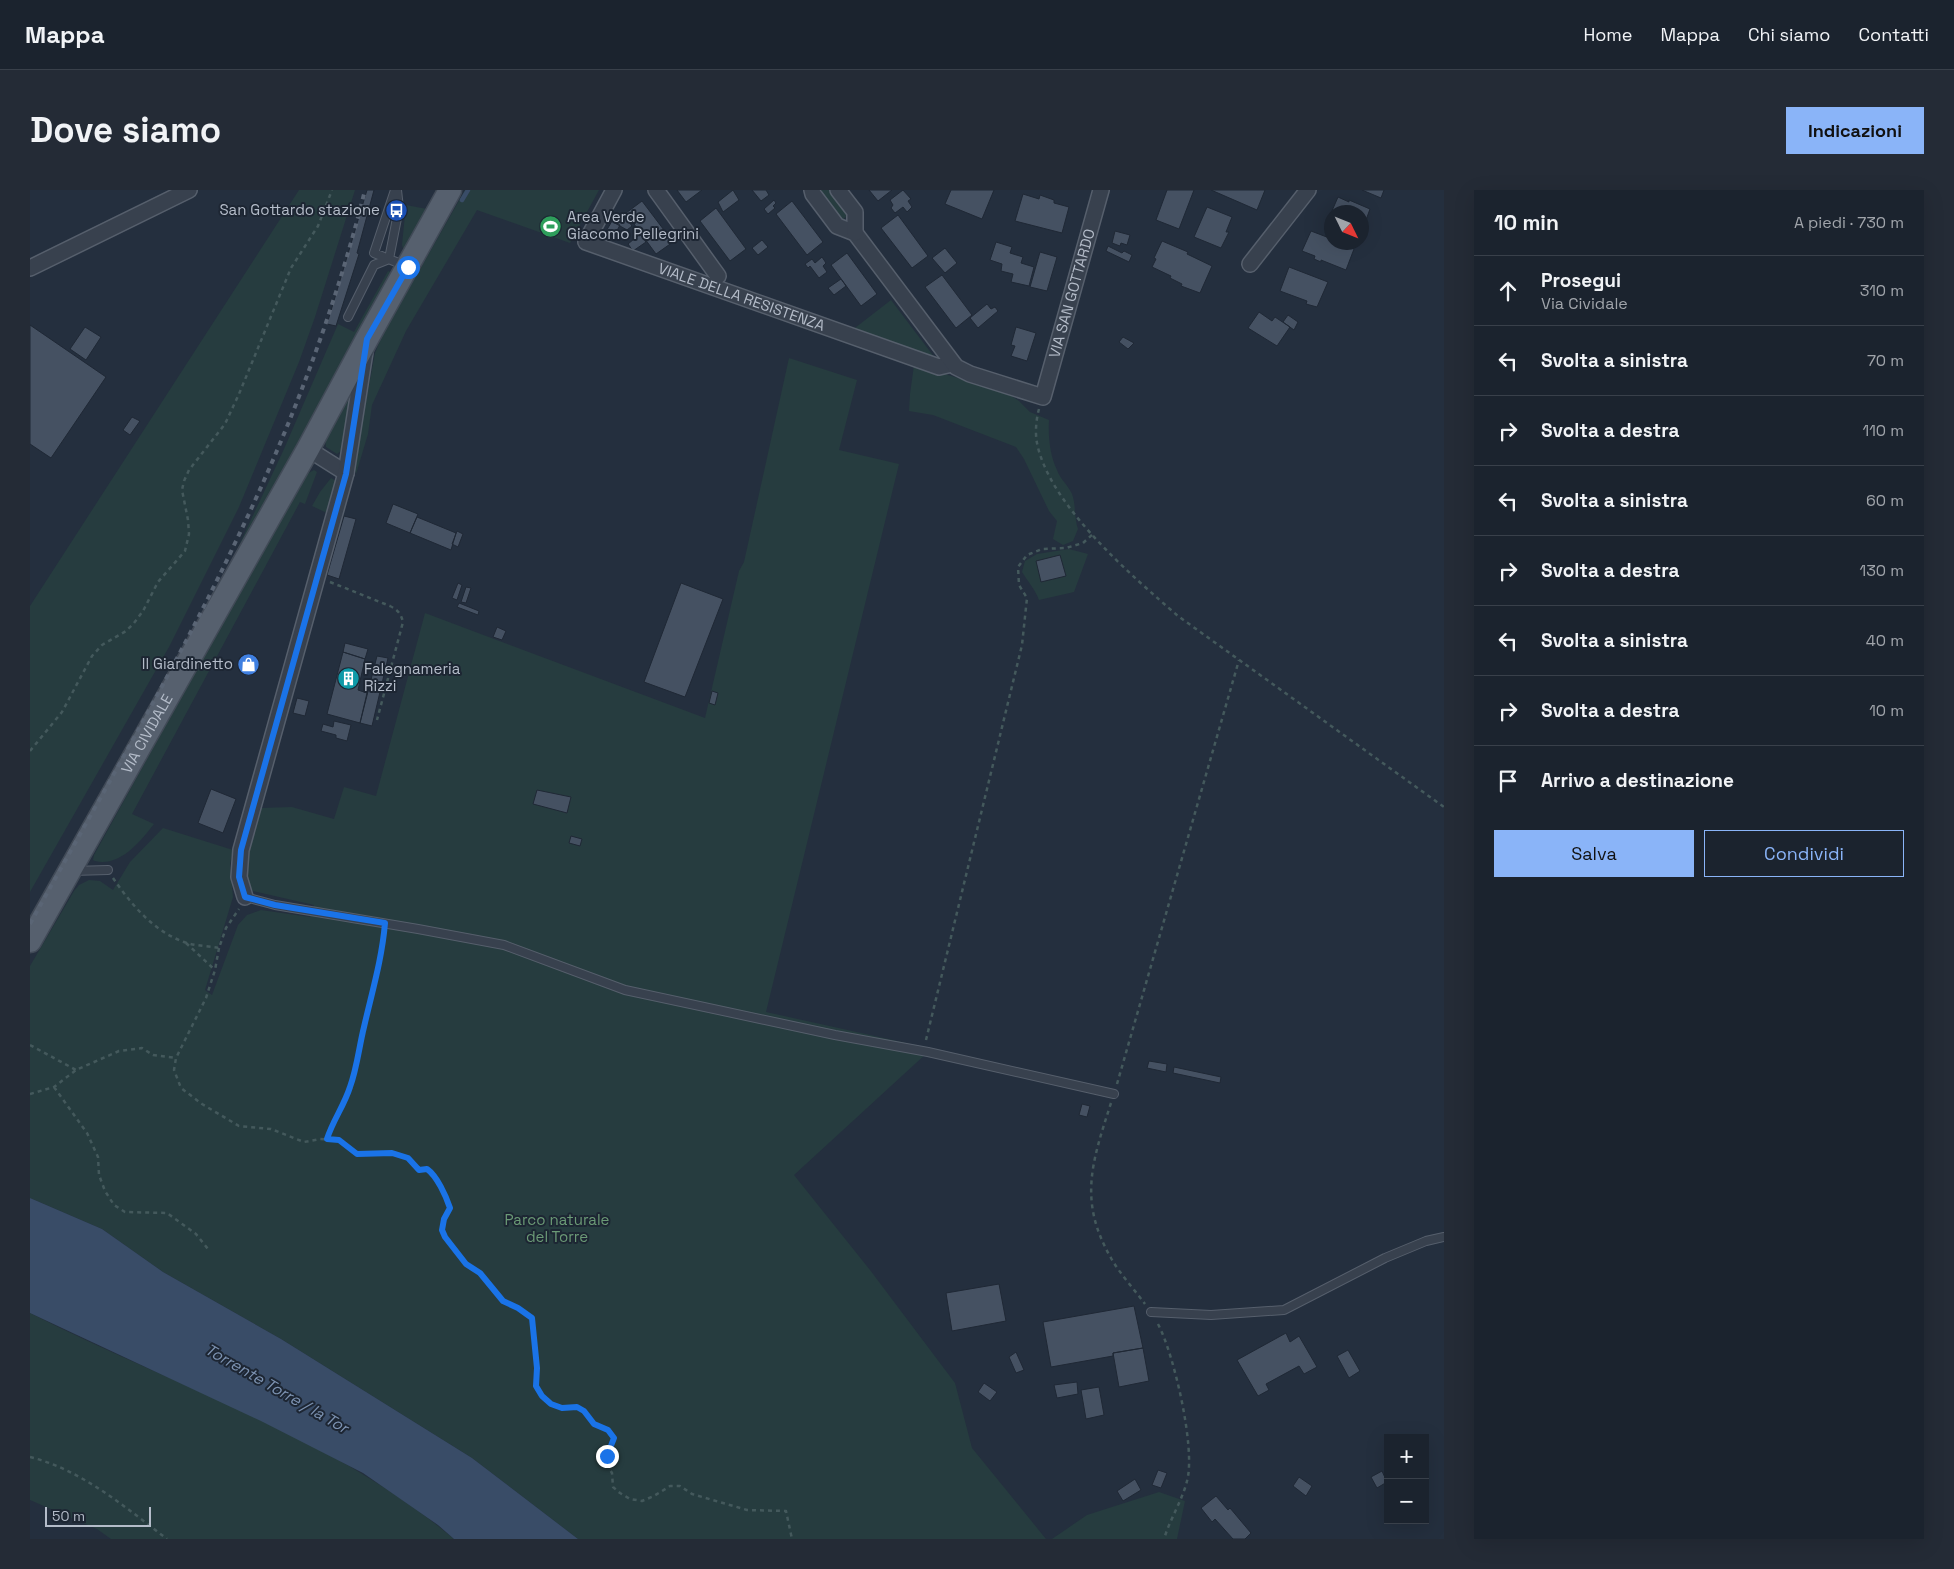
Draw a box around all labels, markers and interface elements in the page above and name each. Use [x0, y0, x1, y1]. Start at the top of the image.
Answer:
text: Mappa [25, 19, 105, 50]
text: Home [1583, 23, 1633, 46]
text: Mappa [1661, 23, 1720, 46]
text: Chi siamo [1748, 23, 1830, 46]
text: Contatti [1858, 23, 1929, 46]
button: Indicazioni [1786, 107, 1924, 154]
text: Dove siamo [30, 108, 221, 152]
bus stop icon: San Gottardo stazione [384, 198, 408, 222]
place label: San Gottardo stazione [219, 200, 380, 219]
north arrow [1324, 205, 1369, 250]
place label: Area Verde Giacomo Pellegrini [567, 207, 699, 243]
text: 10 min [1494, 209, 1559, 236]
text: A piedi · 730 m [1794, 212, 1904, 233]
sports icon: Area Verde Giacomo Pellegrini [539, 214, 563, 238]
street label: VIA SAN GOTTARDO [1044, 226, 1099, 360]
route start [397, 256, 420, 279]
street label: VIALE DELLA RESISTENZA [656, 258, 828, 335]
text: Prosegui [1541, 268, 1621, 293]
icon: ahead [1494, 277, 1522, 305]
text: 310 m [1860, 280, 1904, 301]
text: Via Cividale [1541, 293, 1628, 314]
icon: left [1494, 347, 1522, 375]
text: Svolta a sinistra [1541, 348, 1688, 373]
text: 70 m [1867, 350, 1904, 371]
icon: right [1494, 417, 1522, 445]
text: Svolta a destra [1541, 418, 1679, 443]
text: 110 m [1862, 420, 1904, 441]
icon: left [1494, 487, 1522, 515]
text: Svolta a sinistra [1541, 488, 1688, 513]
text: 60 m [1866, 490, 1904, 511]
icon: right [1494, 557, 1522, 585]
text: Svolta a destra [1541, 558, 1679, 583]
text: 130 m [1860, 560, 1904, 581]
icon: left [1494, 627, 1522, 655]
text: Svolta a sinistra [1541, 628, 1688, 653]
text: 40 m [1866, 630, 1904, 651]
shop icon: Il Giardinetto [237, 652, 261, 676]
place label: Il Giardinetto [142, 654, 233, 673]
place label: Falegnameria Rizzi [364, 659, 461, 695]
building icon: Falegnameria Rizzi [336, 666, 360, 690]
street label: VIA CIVIDALE [117, 690, 177, 777]
icon: right [1494, 697, 1522, 725]
text: Svolta a destra [1541, 698, 1679, 723]
text: 10 m [1869, 700, 1904, 721]
icon: arrive [1494, 767, 1522, 795]
text: Arrivo a destinazione [1541, 768, 1734, 793]
button: Salva [1494, 830, 1694, 877]
button: Condividi [1704, 830, 1904, 877]
park label: Parco naturale del Torre [505, 1210, 610, 1246]
water label: Torrente Torre / la Tor [201, 1339, 354, 1439]
map controls [1384, 1434, 1429, 1524]
button: + [1384, 1434, 1429, 1479]
route end [596, 1445, 619, 1468]
button: − [1384, 1479, 1429, 1524]
scale bar [45, 1504, 151, 1527]
text: 50 m [52, 1507, 85, 1525]

